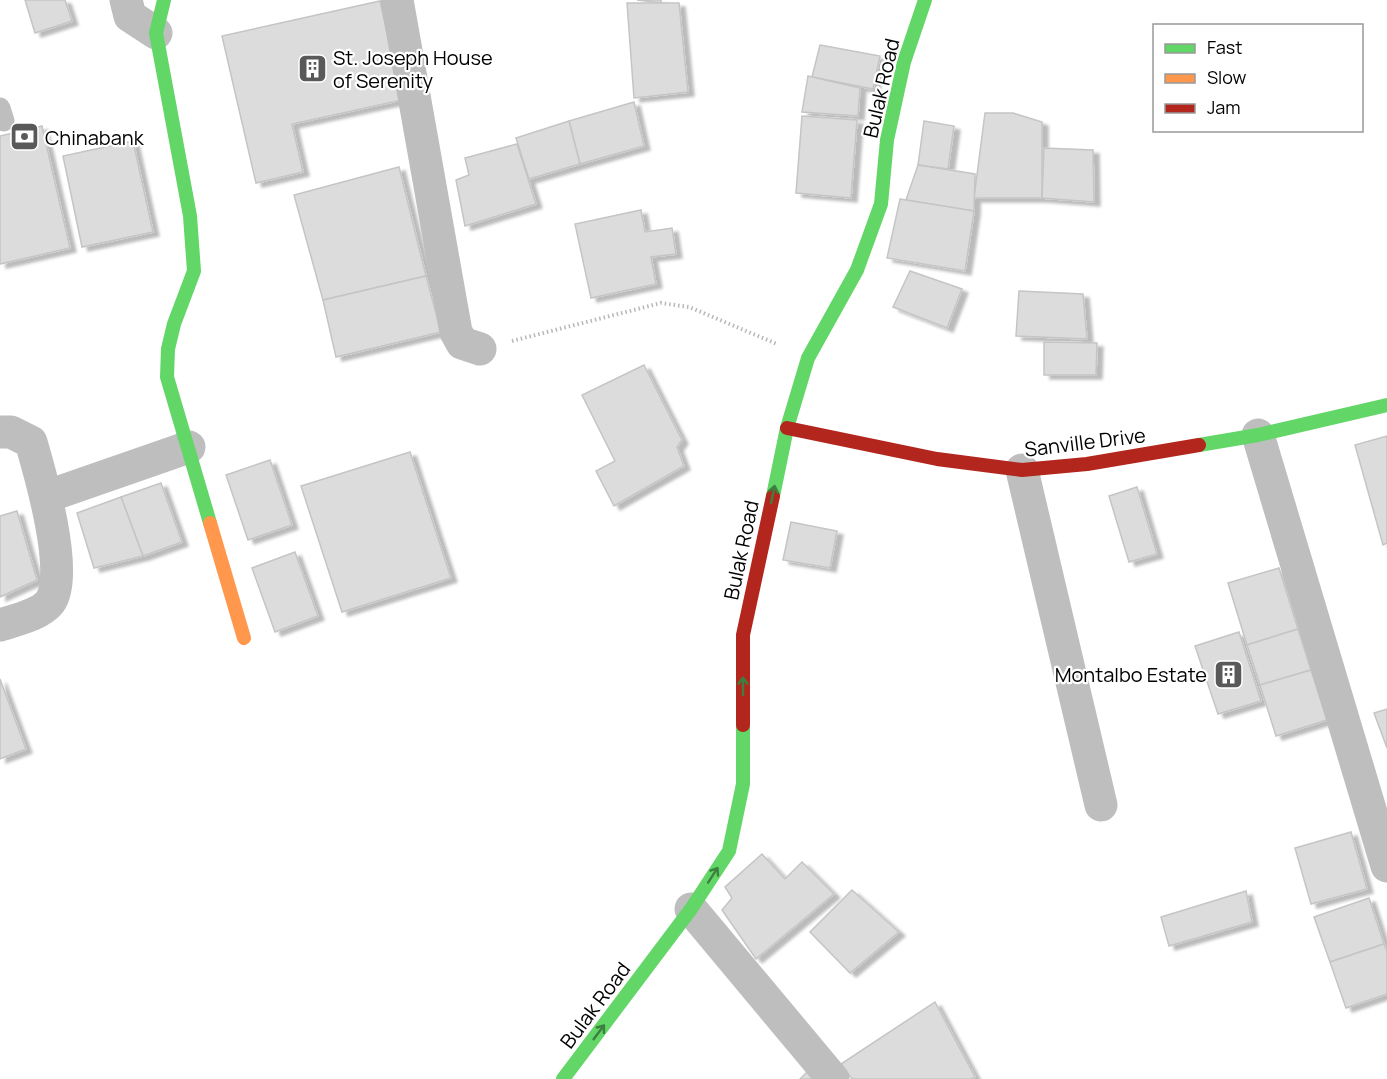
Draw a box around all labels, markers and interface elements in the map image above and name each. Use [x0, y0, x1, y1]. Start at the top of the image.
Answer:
legend [1153, 24, 1363, 132]
text: Fast [1207, 35, 1242, 59]
street label: Bulak Road [856, 36, 906, 140]
place label: St. Joseph House of Serenity [333, 44, 493, 94]
building icon: St. Joseph House of Serenity [296, 52, 328, 84]
text: Slow [1207, 65, 1247, 89]
text: Jam [1207, 95, 1241, 119]
bank icon: Chinabank [8, 121, 40, 153]
place label: Chinabank [45, 124, 145, 151]
street label: Sanville Drive [1023, 421, 1147, 463]
one-way arrow [767, 485, 779, 504]
street label: Bulak Road [717, 498, 765, 602]
building icon: Montalbo Estate [1212, 658, 1244, 690]
place label: Montalbo Estate [1055, 661, 1207, 688]
one-way arrow [737, 676, 749, 696]
one-way arrow [708, 867, 720, 884]
street label: Bulak Road [554, 956, 636, 1054]
one-way arrow [592, 1025, 605, 1041]

